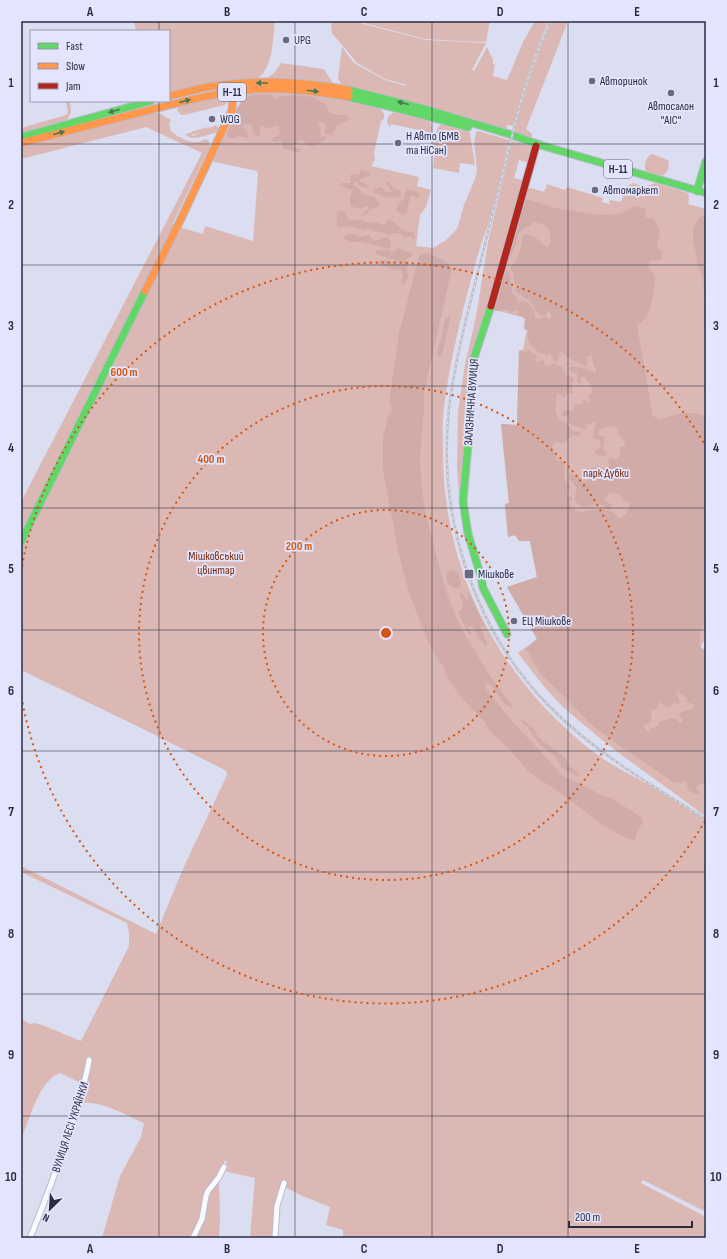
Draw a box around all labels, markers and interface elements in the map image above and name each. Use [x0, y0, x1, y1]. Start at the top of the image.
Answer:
text: A [86, 4, 94, 20]
text: B [224, 4, 230, 20]
text: C [361, 4, 368, 20]
text: D [497, 4, 504, 20]
text: E [634, 4, 640, 20]
legend [30, 30, 170, 102]
place label: UPG [294, 33, 311, 48]
marker: UPG [281, 35, 291, 45]
text: Fast [66, 39, 83, 54]
text: Slow [66, 59, 85, 74]
place label: Авторинок [599, 74, 648, 89]
text: 1 [8, 75, 14, 91]
text: 1 [713, 75, 719, 91]
marker: Авторинок [587, 76, 597, 86]
text: Jam [65, 79, 81, 94]
one-way arrow [255, 80, 268, 86]
road number: Н-11 [218, 83, 246, 101]
one-way arrow [307, 88, 320, 95]
marker: Автосалон "АІС" [666, 88, 676, 98]
one-way arrow [178, 97, 191, 103]
place label: Автосалон "АІС" [647, 99, 694, 128]
one-way arrow [397, 100, 409, 106]
one-way arrow [108, 108, 120, 114]
place label: WOG [220, 112, 240, 127]
marker: WOG [207, 114, 217, 124]
place label: Н Авто (БМВ та НіСан) [406, 129, 459, 158]
one-way arrow [53, 130, 65, 136]
marker: Н Авто (БМВ та НіСан) [393, 138, 403, 148]
road number: Н-11 [604, 160, 632, 178]
place label: Автомаркет [602, 183, 658, 198]
marker: Автомаркет [590, 185, 600, 195]
text: 2 [8, 197, 14, 213]
text: 2 [713, 197, 719, 213]
text: 3 [8, 318, 14, 334]
text: 3 [713, 318, 719, 334]
street label: ЗАЛІЗНИЧНА ВУЛИЦЯ [461, 358, 482, 446]
text: 600 m [111, 365, 137, 380]
text: 4 [8, 440, 14, 456]
text: 4 [713, 440, 719, 456]
text: 400 m [198, 452, 224, 467]
park label: парк Дубки [583, 466, 629, 481]
text: 200 m [286, 539, 312, 554]
park label: Мішковський цвинтар [188, 549, 244, 578]
text: 5 [8, 561, 14, 577]
text: 5 [713, 561, 719, 577]
place label: Мішкове [478, 567, 514, 582]
marker: Мішкове [463, 568, 475, 580]
place label: ЕЦ Мішкове [522, 614, 571, 629]
marker: ЕЦ Мішкове [509, 616, 519, 626]
centre of rings [379, 626, 393, 640]
text: 6 [8, 683, 14, 699]
text: 6 [713, 683, 719, 699]
text: 7 [8, 804, 14, 820]
text: 7 [713, 804, 719, 820]
text: 8 [8, 926, 14, 942]
text: 8 [713, 926, 719, 942]
text: 9 [8, 1047, 14, 1063]
text: 9 [713, 1047, 719, 1063]
street label: ВУЛИЦЯ ЛЕСІ УКРАЇНКИ [49, 1080, 92, 1175]
text: 10 [5, 1169, 17, 1185]
text: 10 [710, 1169, 722, 1185]
north arrow [30, 1189, 70, 1229]
scale bar [569, 1203, 692, 1229]
text: N [40, 1210, 51, 1225]
text: 200 m [575, 1210, 601, 1225]
text: A [86, 1241, 94, 1257]
text: B [224, 1241, 230, 1257]
text: C [361, 1241, 368, 1257]
text: D [497, 1241, 504, 1257]
text: E [634, 1241, 640, 1257]

